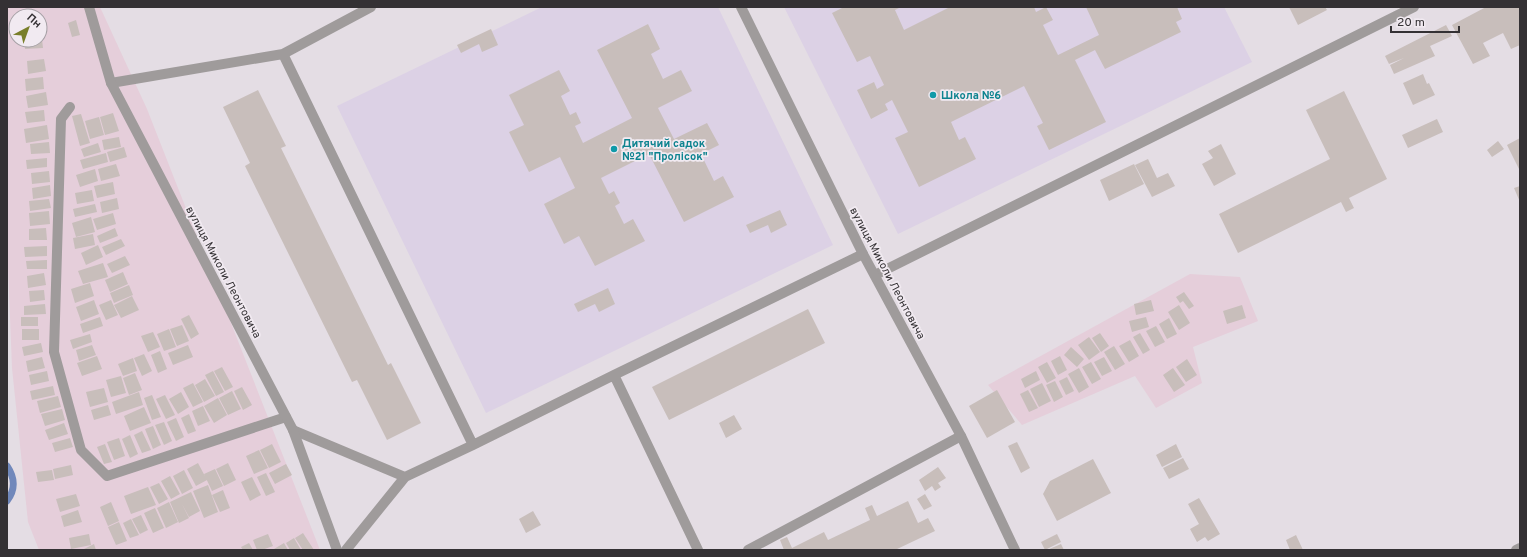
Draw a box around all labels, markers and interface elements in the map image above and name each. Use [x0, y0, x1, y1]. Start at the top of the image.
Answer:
north arrow [8, 8, 48, 48]
scale bar [1391, 8, 1459, 34]
text: Пн [24, 11, 44, 31]
text: 20 m [1397, 15, 1425, 31]
place label: Школа №6 [941, 89, 1001, 103]
marker: Школа №6 [928, 90, 938, 100]
place label: Дитячий садок №21 "Пролісок" [622, 137, 708, 164]
marker: Дитячий садок №21 "Пролісок" [609, 144, 619, 154]
street label: вулиця Миколи Леонтовича [182, 204, 264, 341]
street label: вулиця Миколи Леонтовича [846, 205, 928, 342]

